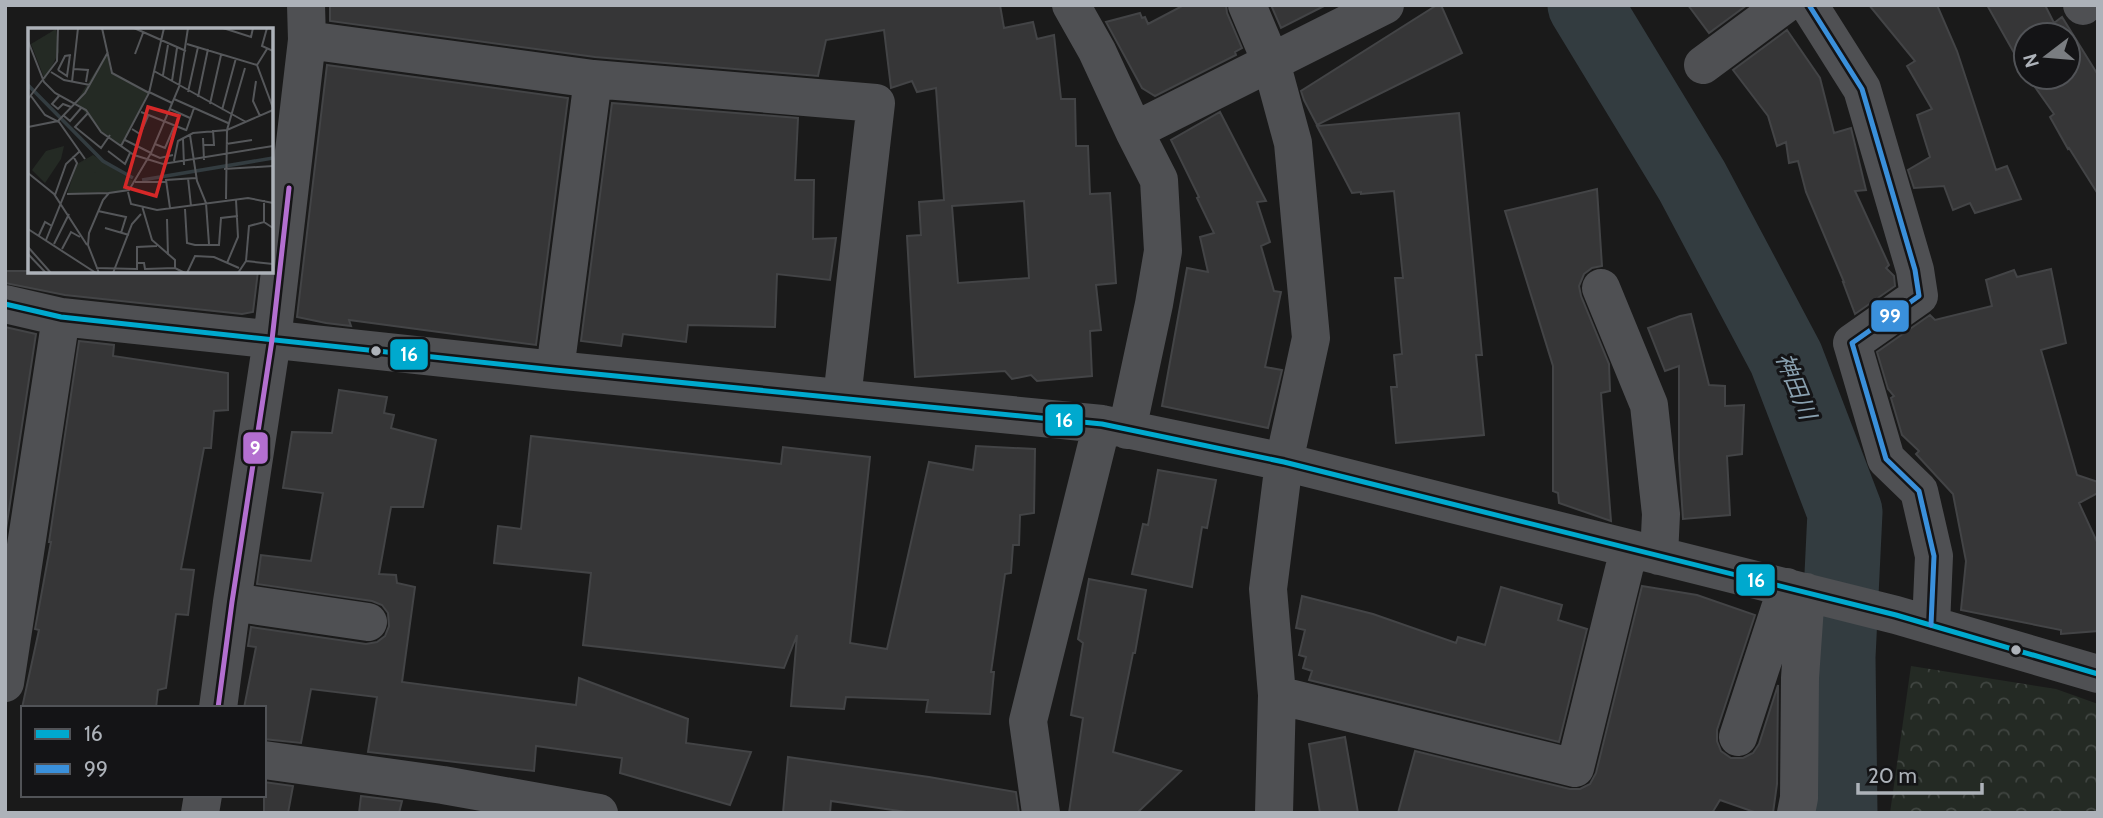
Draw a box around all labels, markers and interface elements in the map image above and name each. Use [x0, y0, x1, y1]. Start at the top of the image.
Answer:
north arrow [2012, 21, 2082, 91]
inset map [28, 28, 273, 273]
text: N [2018, 51, 2044, 70]
line badge: 99 [1870, 299, 1910, 333]
text: 99 [1879, 305, 1901, 328]
line badge: 16 [389, 338, 429, 371]
text: 16 [400, 343, 418, 366]
unlabelled marker [369, 344, 383, 358]
water label: 神田川 [1770, 349, 1823, 426]
line badge: 16 [1044, 403, 1084, 437]
text: 16 [1055, 409, 1073, 432]
line badge: 9 [242, 431, 269, 465]
text: 9 [250, 437, 260, 460]
line badge: 16 [1735, 563, 1776, 597]
text: 16 [1747, 569, 1765, 592]
unlabelled marker [2009, 643, 2023, 657]
legend [21, 706, 266, 797]
text: 16 [84, 721, 103, 746]
scale bar [1858, 752, 1982, 796]
text: 99 [84, 756, 108, 781]
text: 20 m [1868, 763, 1917, 788]

